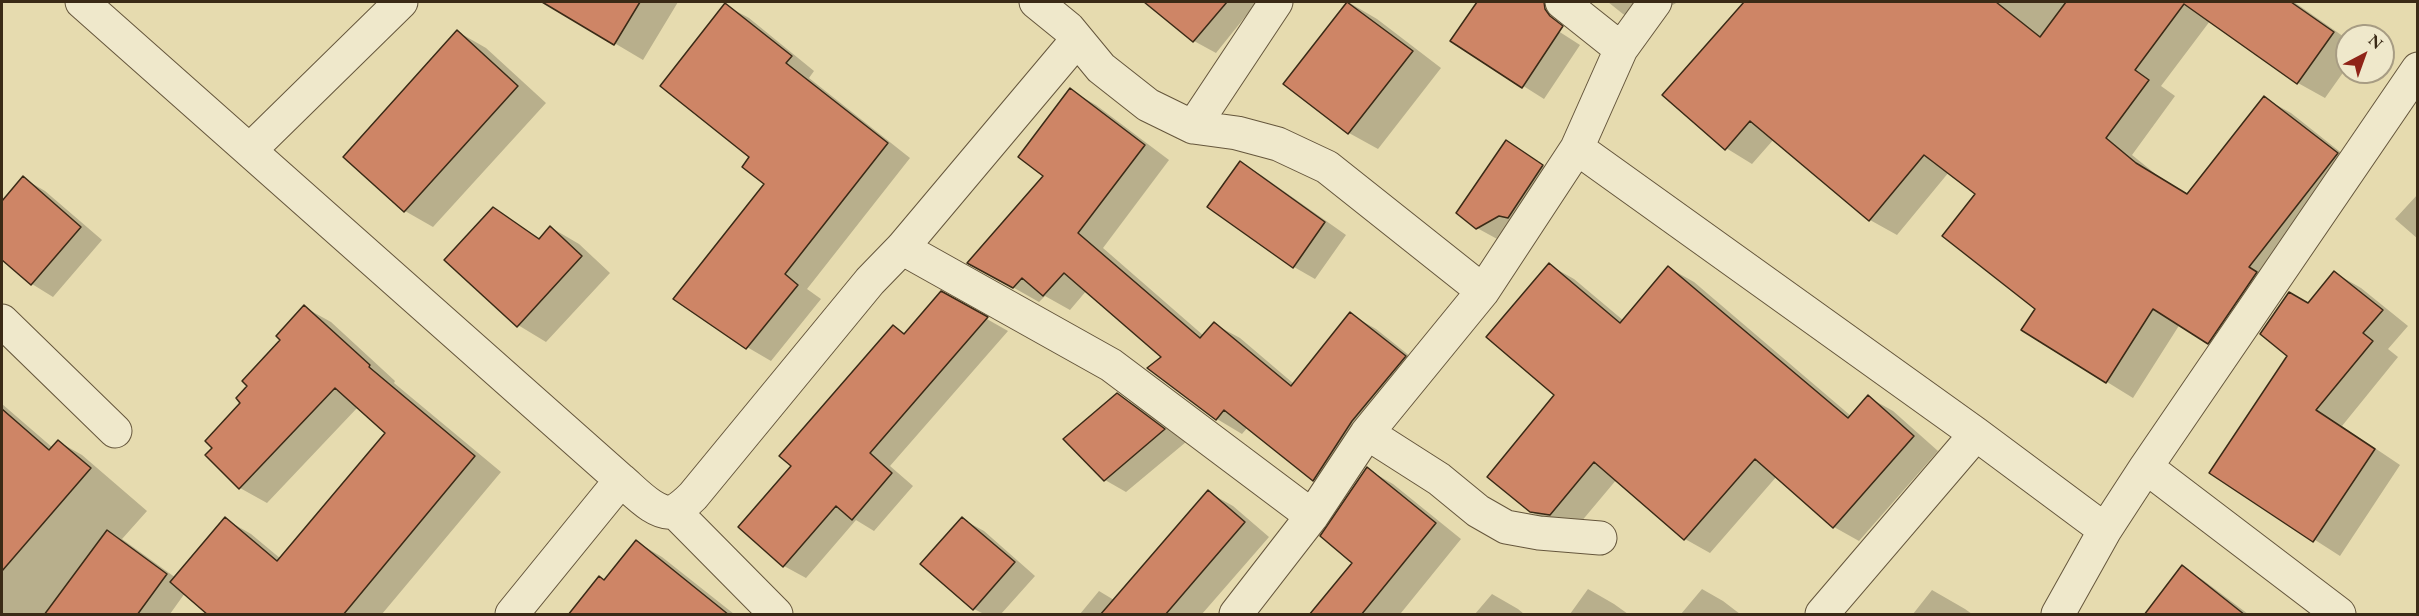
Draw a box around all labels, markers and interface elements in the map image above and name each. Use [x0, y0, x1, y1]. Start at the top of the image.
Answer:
north arrow [2335, 24, 2395, 84]
text: N [2364, 29, 2388, 54]

